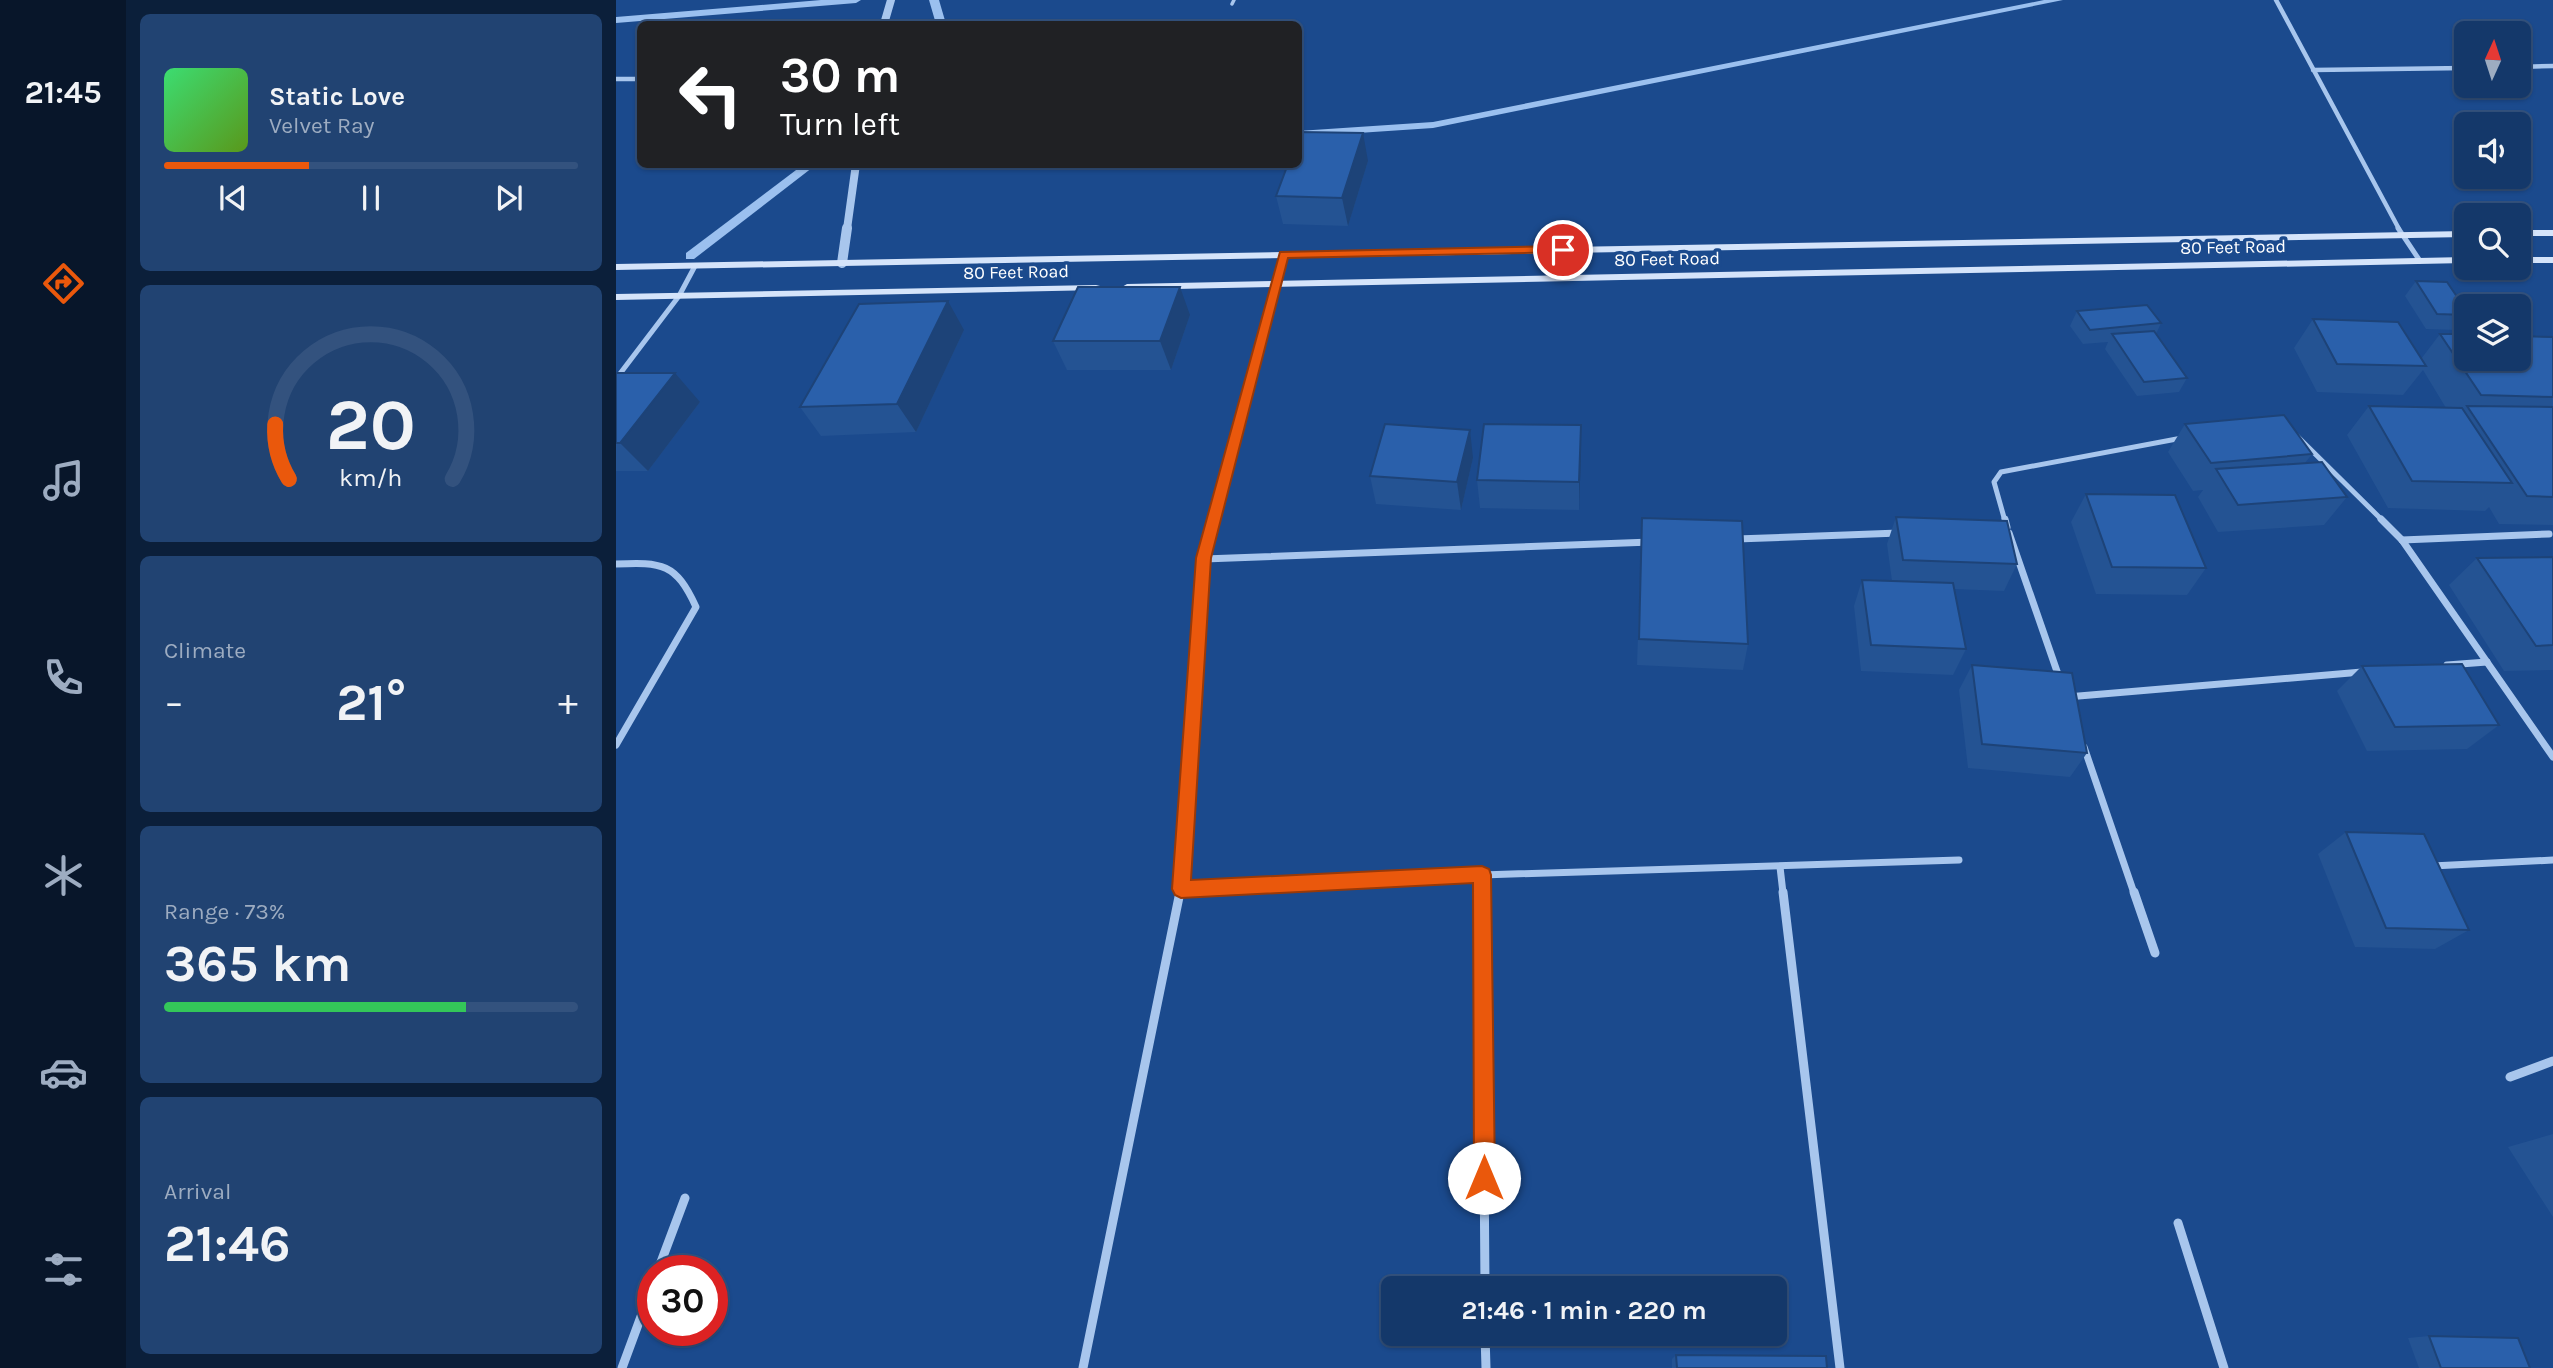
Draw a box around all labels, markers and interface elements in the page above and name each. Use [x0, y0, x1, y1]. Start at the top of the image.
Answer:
north arrow [2454, 21, 2530, 98]
map controls [2454, 21, 2531, 371]
text: 30 m [780, 47, 900, 104]
icon: left [665, 49, 756, 140]
text: 21:45 [24, 74, 102, 111]
text: Static Love [269, 81, 405, 112]
text: Turn left [780, 106, 900, 143]
text: Velvet Ray [269, 112, 374, 139]
button: sound [2454, 112, 2531, 189]
icon: previous [214, 179, 252, 217]
icon: pause [352, 179, 390, 217]
icon: next [490, 179, 528, 217]
button: search [2454, 203, 2531, 280]
pin [1533, 220, 1593, 280]
icon: arrive [1544, 231, 1582, 269]
street label: 80 Feet Road [2180, 235, 2286, 259]
street label: 80 Feet Road [1614, 247, 1720, 271]
icon: directions [39, 259, 88, 308]
street label: 80 Feet Road [963, 260, 1069, 284]
button: layers [2454, 294, 2531, 371]
text: 20 [326, 383, 416, 468]
icon: music [39, 456, 88, 505]
text: km/h [339, 463, 403, 492]
text: Climate [164, 637, 246, 664]
icon: phone [39, 653, 88, 702]
text: 21° [336, 672, 406, 733]
text: − [164, 680, 184, 725]
text: + [558, 680, 578, 725]
icon: climate [39, 851, 88, 900]
text: Range · 73% [164, 898, 286, 925]
text: 365 km [164, 933, 351, 994]
icon: car [39, 1048, 88, 1097]
position arrow [1447, 1141, 1521, 1215]
text: Arrival [164, 1178, 231, 1205]
text: 21:46 [164, 1213, 291, 1274]
icon: filters [39, 1245, 88, 1294]
speed limit sign: 30 [637, 1255, 728, 1346]
text: 21:46 · 1 min · 220 m [1461, 1295, 1707, 1326]

